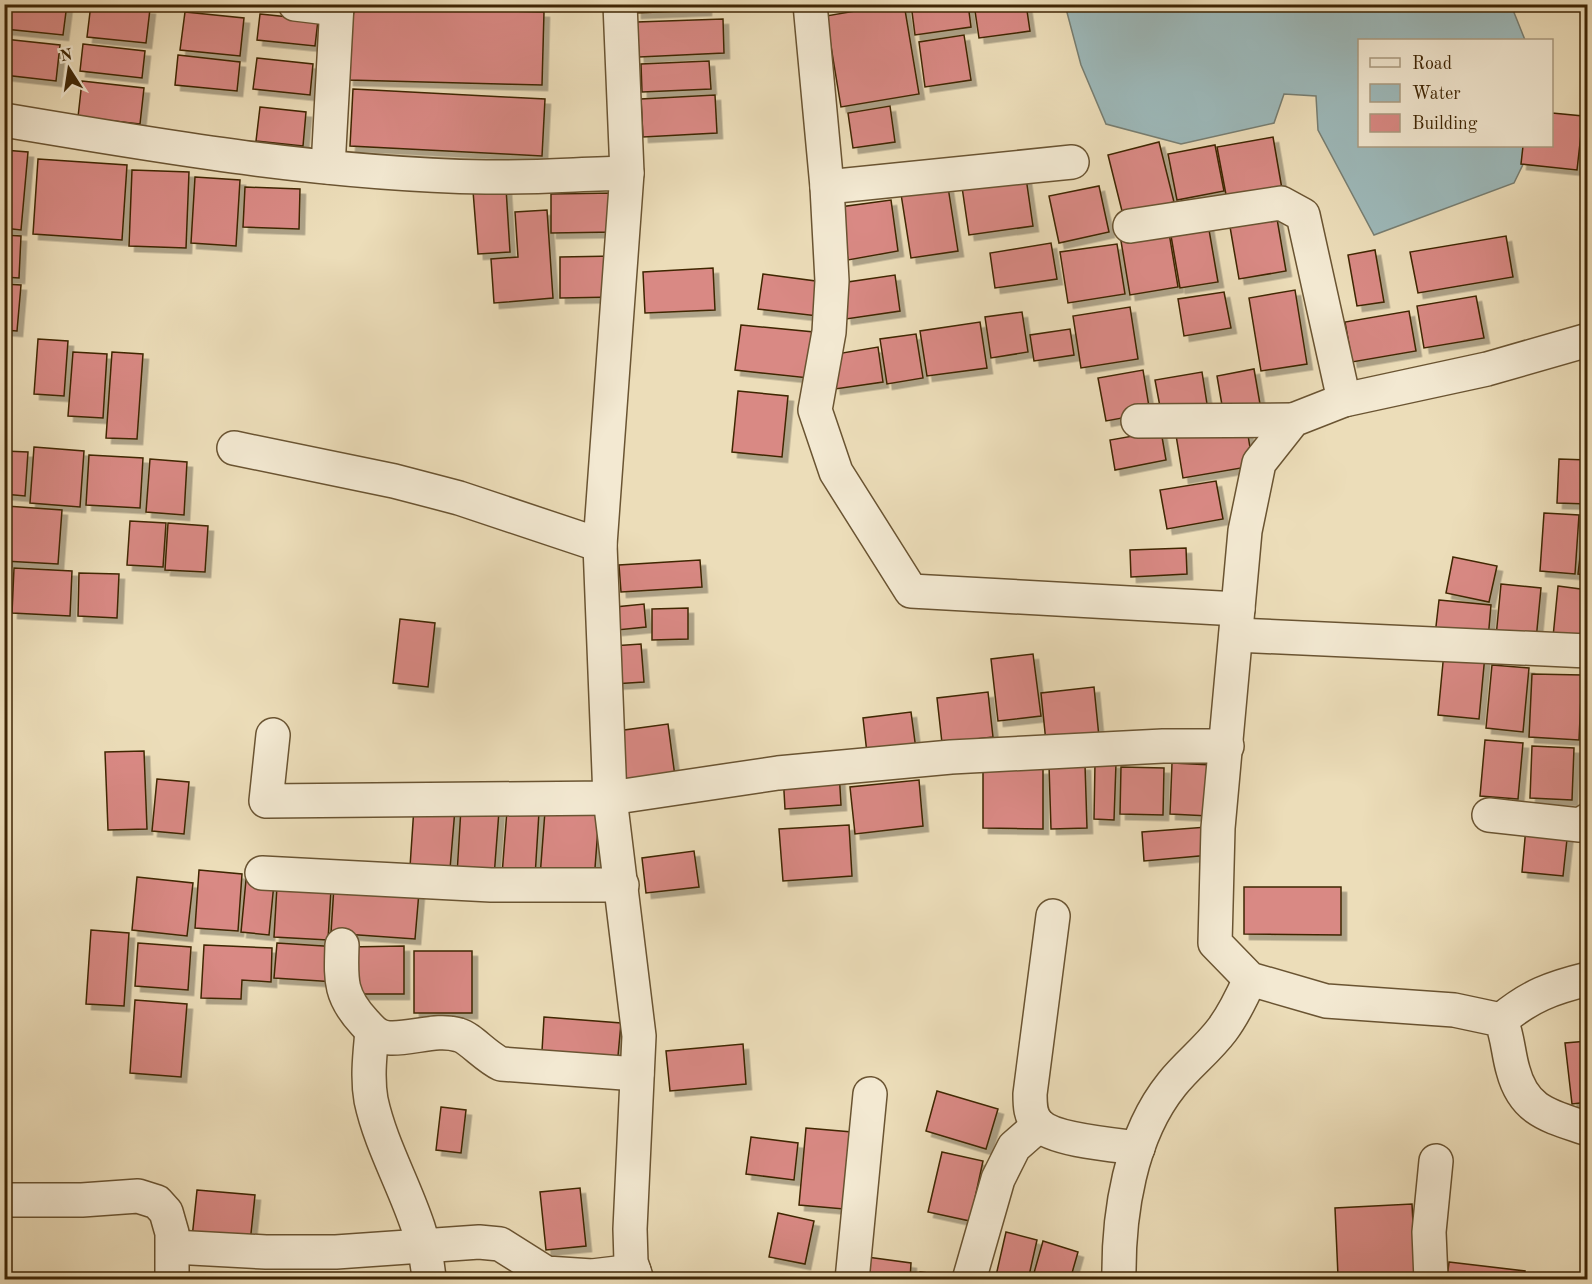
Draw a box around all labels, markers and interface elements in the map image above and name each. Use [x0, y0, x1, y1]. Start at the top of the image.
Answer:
north arrow [39, 39, 99, 99]
legend [1358, 39, 1553, 147]
text: N [59, 47, 75, 65]
text: Road [1412, 55, 1452, 73]
text: Water [1412, 85, 1461, 103]
text: Building [1412, 115, 1478, 133]

